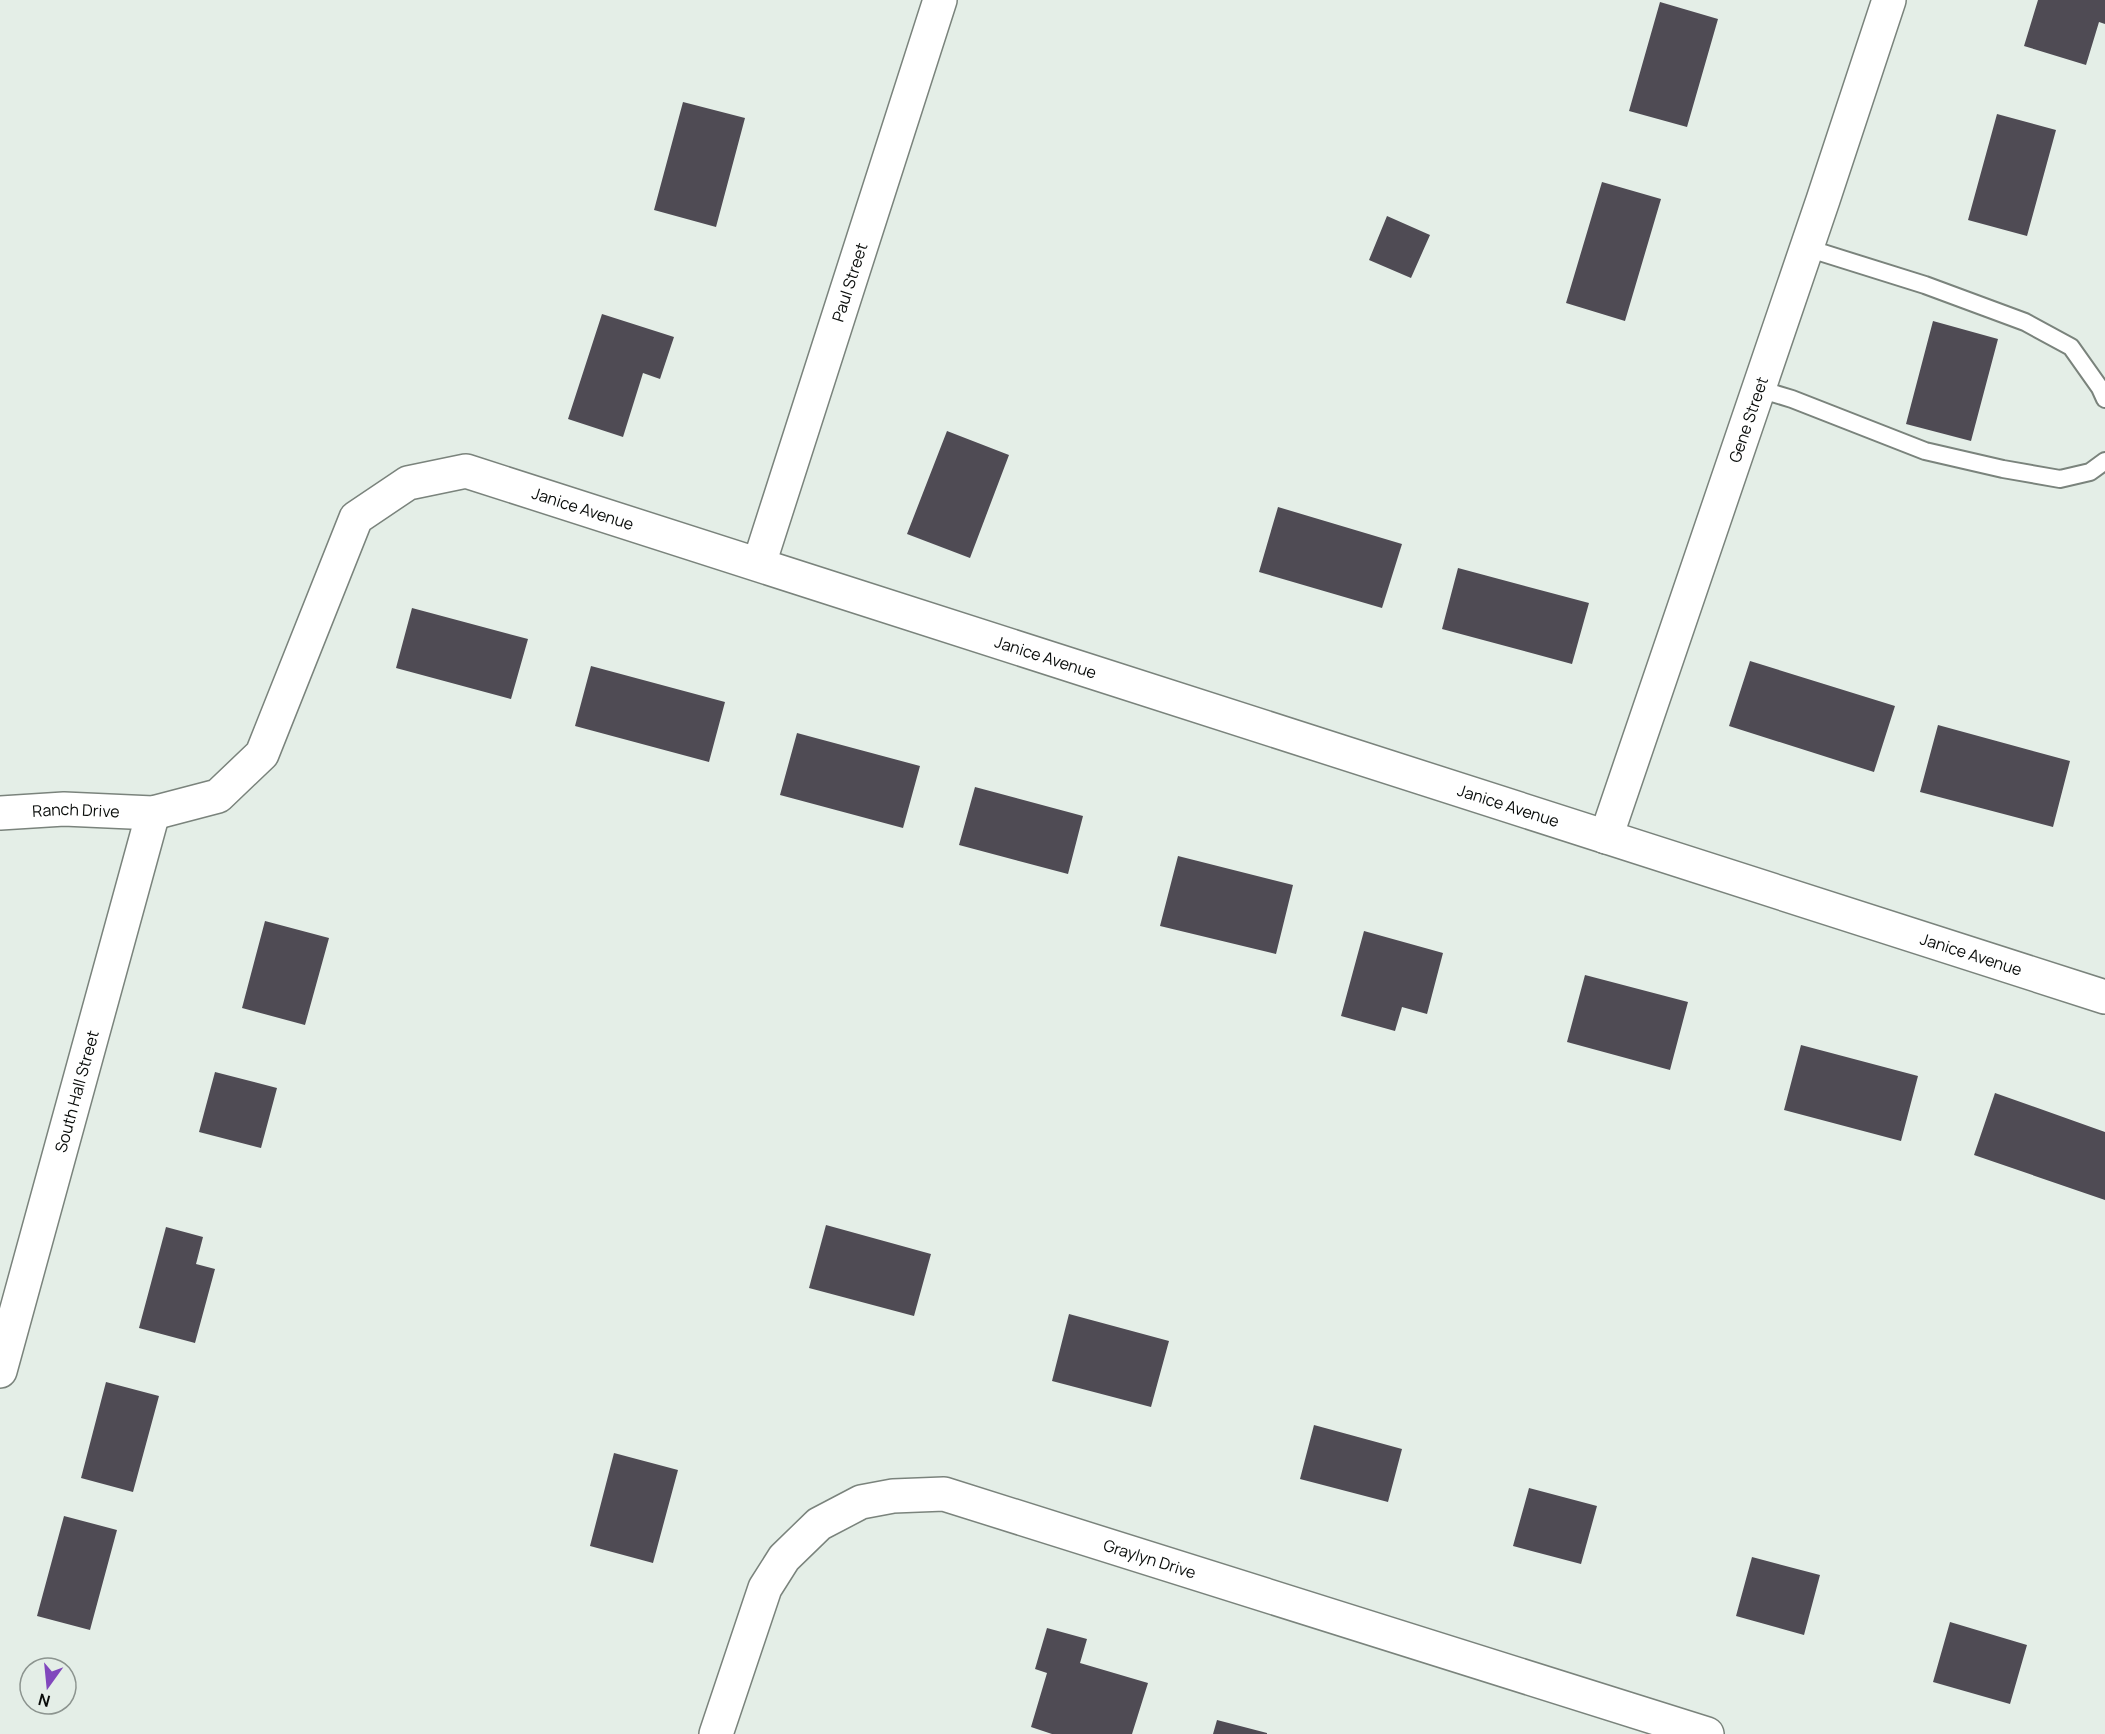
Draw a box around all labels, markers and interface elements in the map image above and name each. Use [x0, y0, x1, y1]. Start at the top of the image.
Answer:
street label: Paul Street [826, 240, 872, 324]
street label: Gene Street [1723, 374, 1773, 465]
street label: Janice Avenue [529, 482, 637, 535]
street label: Janice Avenue [992, 630, 1099, 684]
street label: Janice Avenue [1455, 779, 1562, 832]
street label: Ranch Drive [32, 798, 120, 822]
street label: Janice Avenue [1918, 927, 2025, 981]
street label: South Hall Street [49, 1028, 104, 1155]
street label: Graylyn Drive [1101, 1534, 1199, 1584]
north arrow [18, 1656, 78, 1716]
text: N [36, 1688, 53, 1713]

